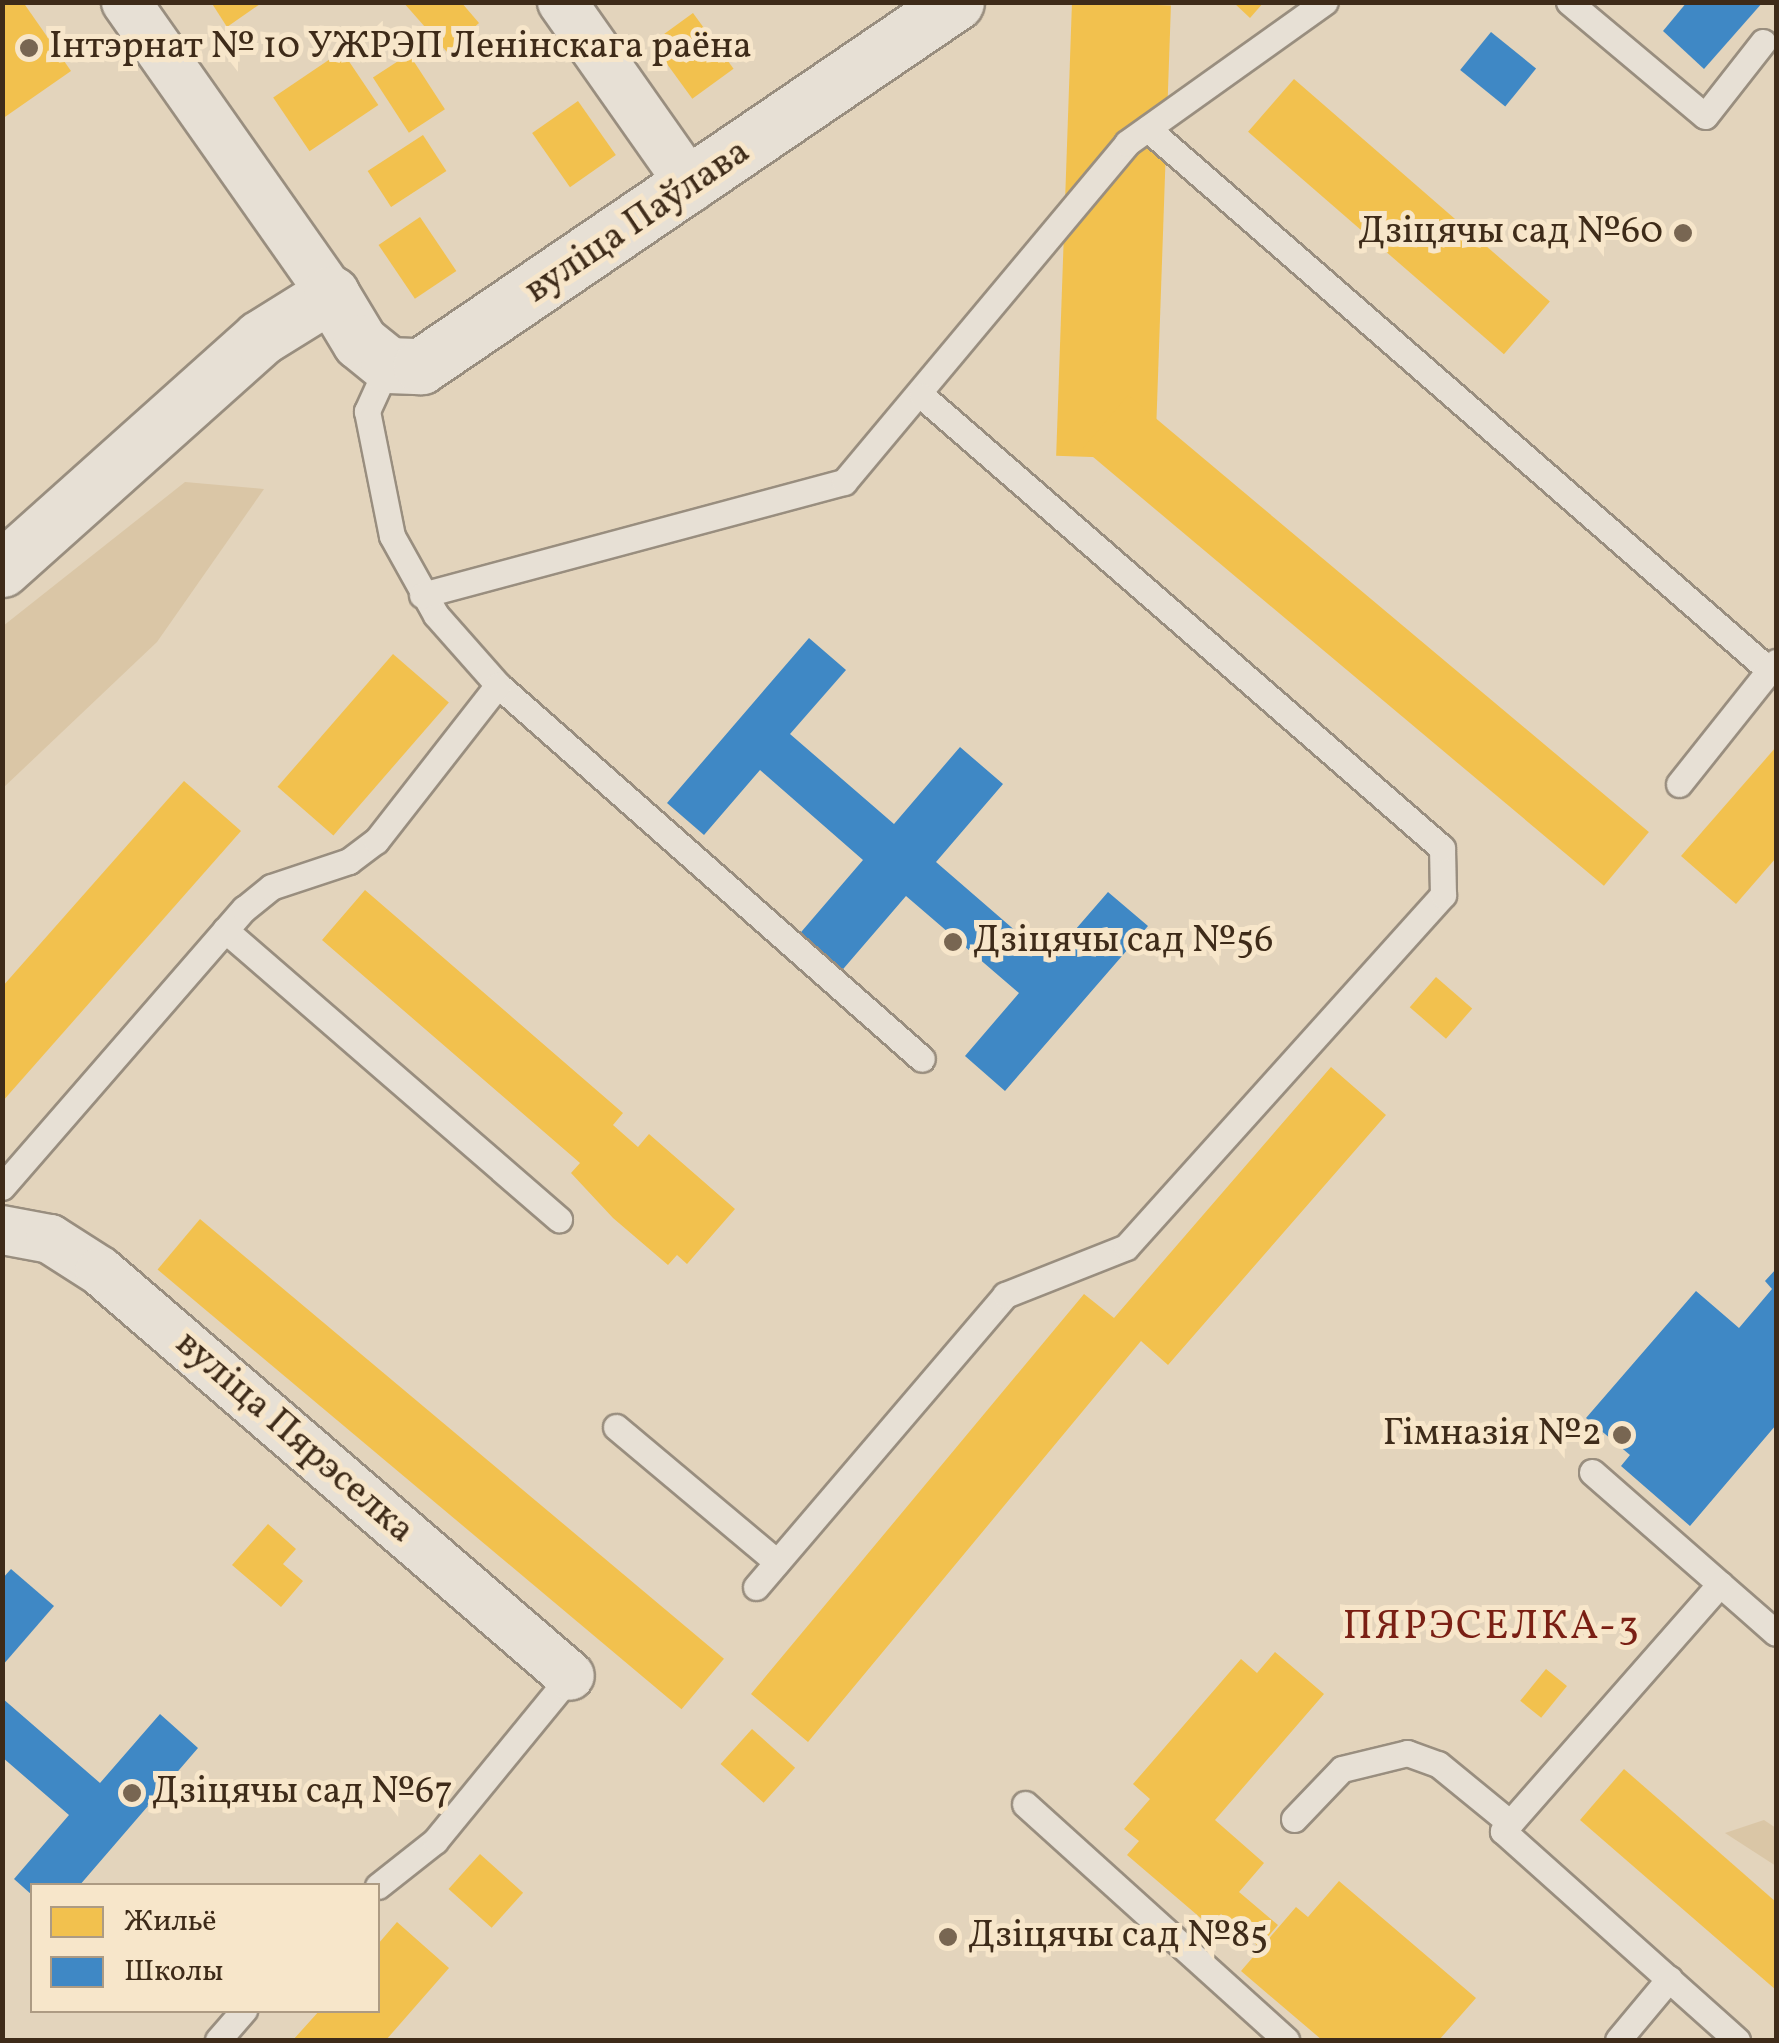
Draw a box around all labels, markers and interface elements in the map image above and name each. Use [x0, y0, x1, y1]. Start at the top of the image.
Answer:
place label: Інтэрнат № 10 УЖРЭП Ленінскага раёна [49, 25, 752, 71]
marker: Інтэрнат № 10 УЖРЭП Ленінскага раёна [18, 37, 40, 59]
street label: вуліца Паўлава [517, 130, 759, 314]
place label: Дзіцячы сад №60 [1358, 210, 1663, 256]
marker: Дзіцячы сад №60 [1672, 222, 1694, 244]
place label: Дзіцячы сад №56 [973, 919, 1274, 965]
marker: Дзіцячы сад №56 [942, 931, 964, 953]
street label: вуліца Пярэселка [165, 1322, 423, 1554]
place label: Гімназія №2 [1383, 1412, 1602, 1458]
marker: Гімназія №2 [1611, 1424, 1633, 1446]
district label: ПЯРЭСЕЛКА-3 [1343, 1604, 1641, 1652]
place label: Дзіцячы сад №67 [152, 1770, 453, 1816]
marker: Дзіцячы сад №67 [121, 1782, 143, 1804]
legend [30, 1883, 380, 2013]
text: Жильё [124, 1901, 217, 1943]
place label: Дзіцячы сад №85 [968, 1914, 1268, 1960]
marker: Дзіцячы сад №85 [937, 1926, 959, 1948]
text: Школы [124, 1951, 223, 1993]

